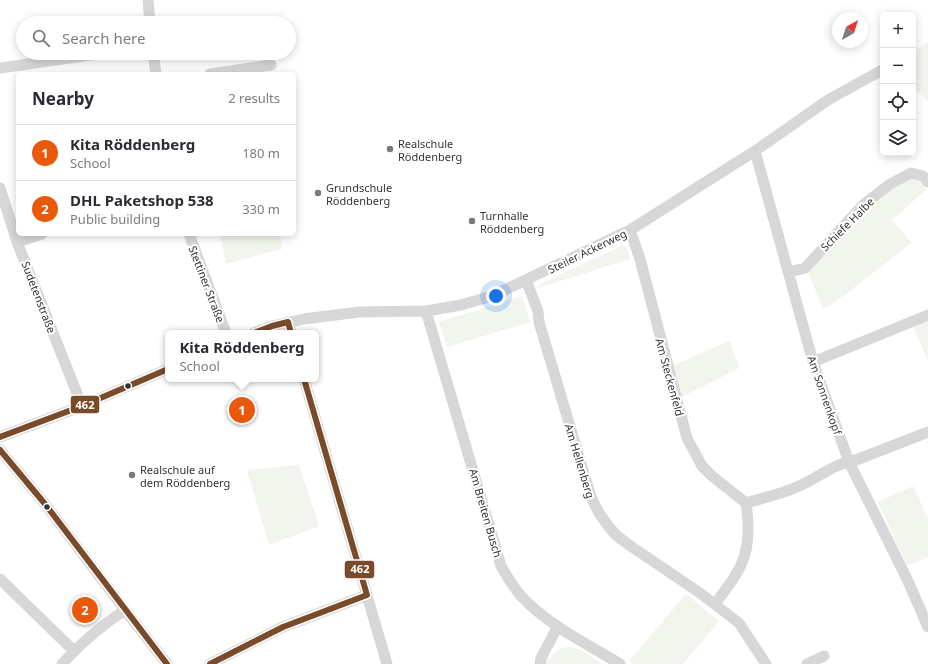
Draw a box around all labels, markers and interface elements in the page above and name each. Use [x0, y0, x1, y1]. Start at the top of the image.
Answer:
north arrow [832, 12, 868, 48]
map controls [880, 12, 916, 156]
button: + [880, 12, 916, 48]
search box [16, 16, 296, 60]
icon: search [30, 27, 52, 49]
text: Search here [62, 28, 145, 48]
button: − [880, 48, 916, 84]
button: locate [880, 84, 916, 120]
text: Nearby [32, 87, 94, 110]
text: 2 results [228, 89, 280, 107]
button: layers [880, 120, 916, 156]
text: Kita Röddenberg [70, 134, 195, 154]
place label: Realschule Röddenberg [398, 136, 462, 164]
text: 1 [41, 144, 49, 162]
text: 180 m [242, 144, 280, 162]
marker: Realschule Röddenberg [385, 144, 395, 154]
text: School [70, 154, 111, 172]
place label: Grundschule Röddenberg [326, 180, 392, 208]
marker: Grundschule Röddenberg [313, 188, 323, 198]
text: DHL Paketshop 538 [70, 190, 214, 210]
street label: Schiefe Halbe [817, 194, 877, 254]
text: 2 [41, 200, 49, 218]
text: 330 m [242, 200, 280, 218]
place label: Turnhalle Röddenberg [480, 208, 544, 236]
text: Public building [70, 210, 160, 228]
marker: Turnhalle Röddenberg [467, 216, 477, 226]
street label: Steiler Ackerweg [545, 225, 629, 277]
street label: Stettiner Straße [185, 243, 229, 325]
street label: Sudetenstraße [18, 259, 60, 335]
your location [486, 286, 506, 306]
popup [165, 330, 319, 382]
street label: Am Steckenfeld [652, 336, 688, 418]
text: Kita Röddenberg [179, 337, 305, 357]
street label: Am Sonnenkopf [804, 354, 846, 438]
text: School [179, 357, 220, 375]
unlabelled marker [123, 381, 133, 391]
line badge: 462 [70, 395, 100, 414]
pin: 1 [229, 395, 255, 425]
text: 462 [76, 397, 94, 412]
street label: Am Hellenberg [562, 422, 598, 500]
place label: Realschule auf dem Röddenberg [140, 462, 230, 490]
street label: Am Breiten Busch [466, 467, 506, 559]
marker: Realschule auf dem Röddenberg [127, 470, 137, 480]
unlabelled marker [42, 502, 52, 512]
line badge: 462 [344, 560, 375, 579]
text: 462 [351, 561, 369, 576]
pin: 2 [72, 595, 98, 625]

